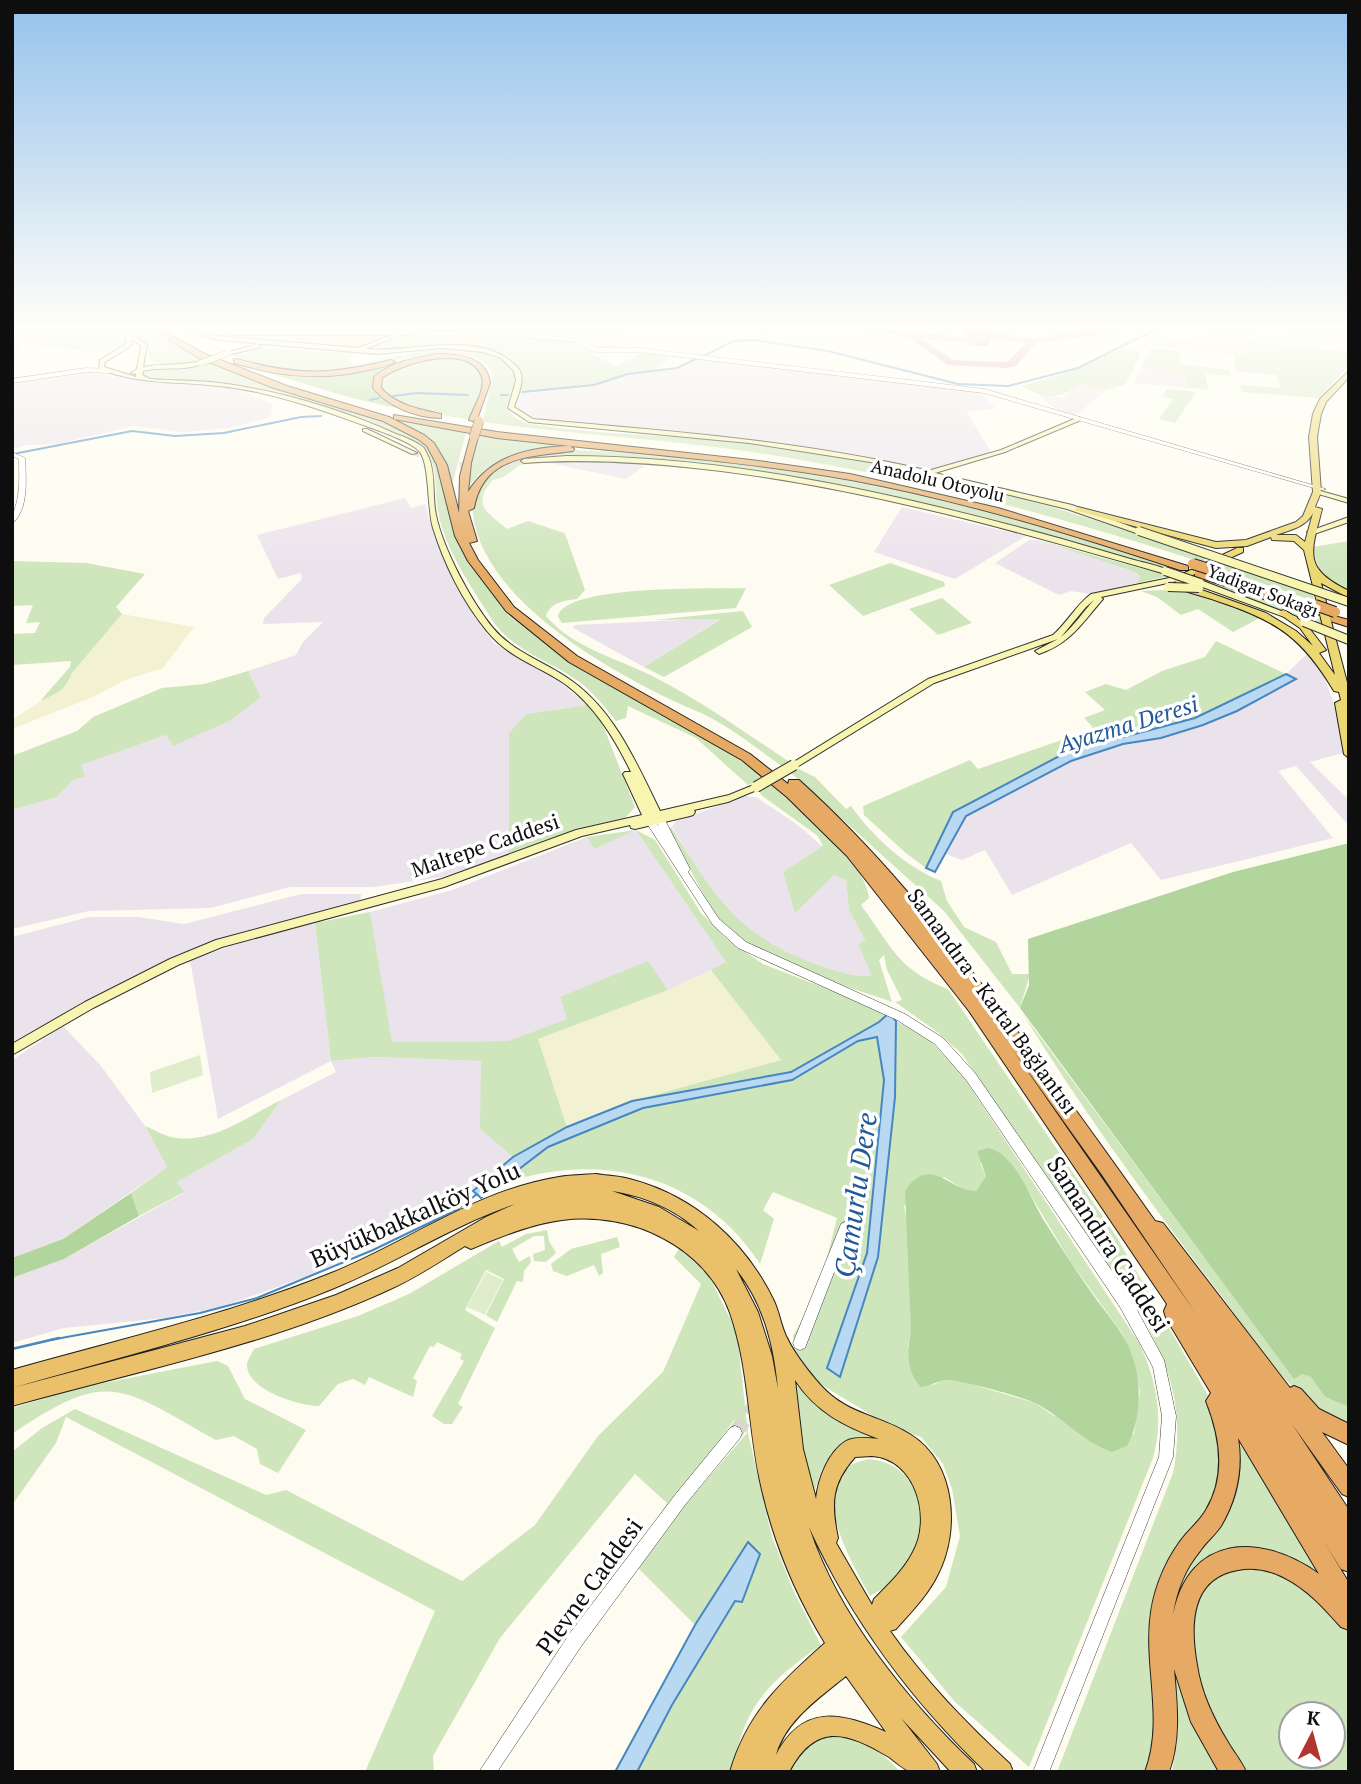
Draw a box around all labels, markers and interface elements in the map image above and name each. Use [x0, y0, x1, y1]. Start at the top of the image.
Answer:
street label: Anadolu Otoyolu [869, 453, 1007, 507]
street label: Yadigar Sokağı [1204, 558, 1322, 622]
water label: Ayazma Deresi [1052, 688, 1202, 761]
street label: Maltepe Caddesi [407, 807, 563, 883]
street label: Samandıra - Kartal Bağlantısı [902, 882, 1084, 1120]
water label: Çamurlu Dere [825, 1110, 885, 1280]
street label: Samandıra Caddesi [1040, 1150, 1178, 1338]
street label: Büyükbakkalköy Yolu [305, 1153, 525, 1275]
street label: Plevne Caddesi [529, 1511, 649, 1661]
north arrow [1277, 1700, 1347, 1770]
text: K [1306, 1704, 1322, 1731]

